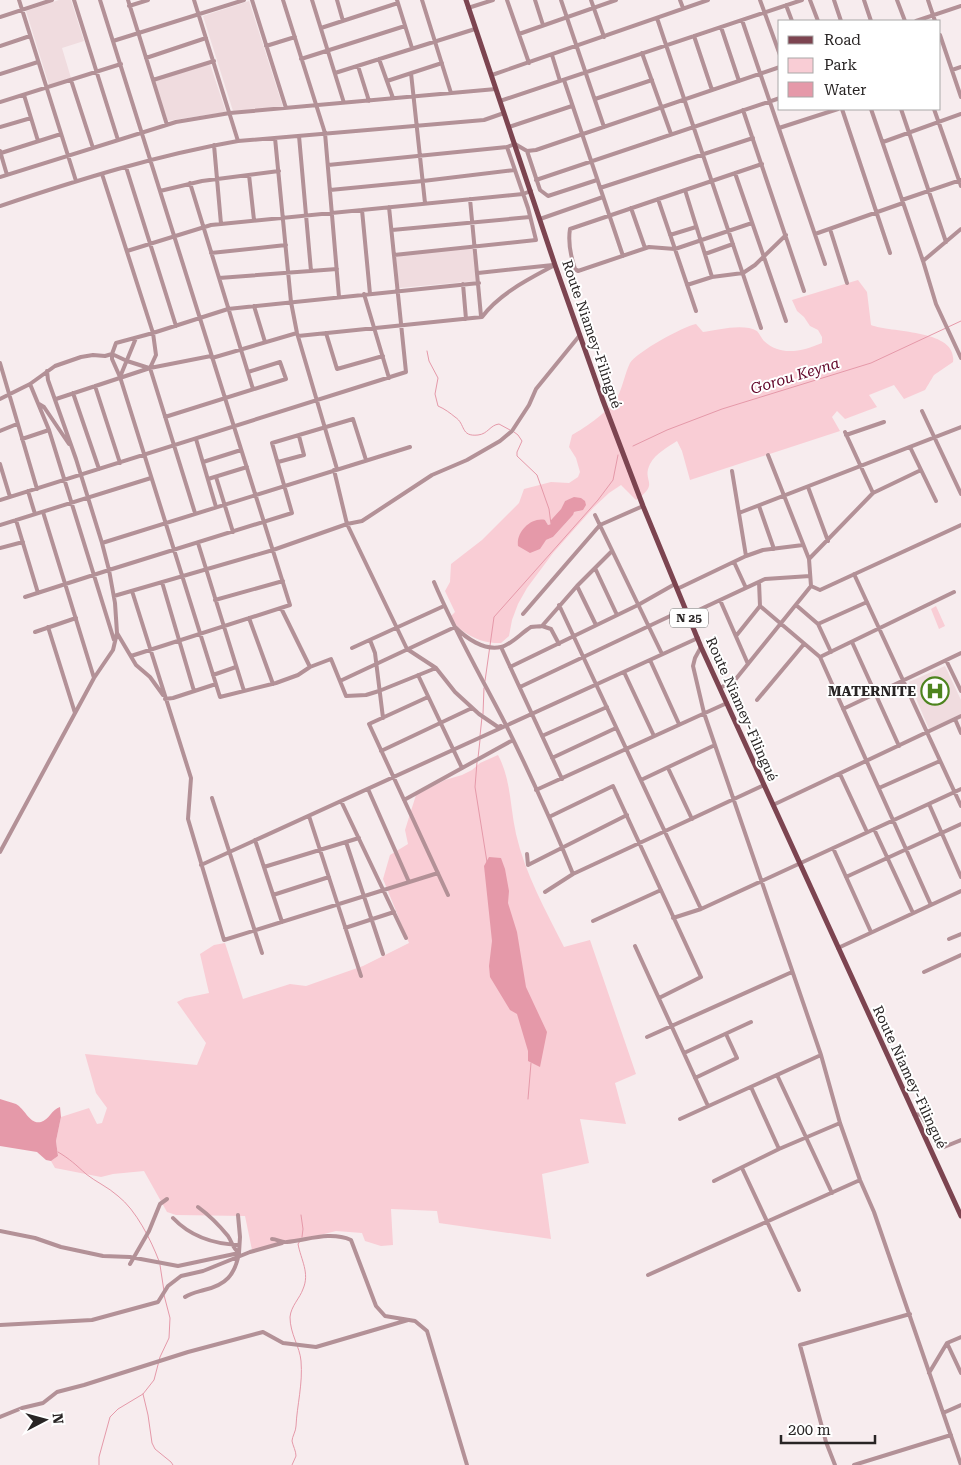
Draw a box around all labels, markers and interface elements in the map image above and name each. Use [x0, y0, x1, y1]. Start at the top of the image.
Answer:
legend [778, 20, 941, 110]
text: Road [824, 31, 861, 49]
text: Park [824, 56, 858, 74]
text: Water [824, 81, 866, 99]
street label: Route Niamey-Filingué [559, 258, 625, 411]
water label: Gorou Keyna [748, 354, 842, 398]
road number: N 25 [670, 608, 708, 628]
street label: Route Niamey-Filingué [703, 635, 781, 784]
hospital icon: MATERNITE [920, 676, 950, 706]
place label: MATERNITE [828, 683, 916, 699]
street label: Route Niamey-Filingué [870, 1003, 950, 1151]
north arrow [20, 1395, 70, 1445]
text: N [49, 1412, 66, 1425]
scale bar [781, 1412, 875, 1444]
text: 200 m [788, 1421, 831, 1439]

